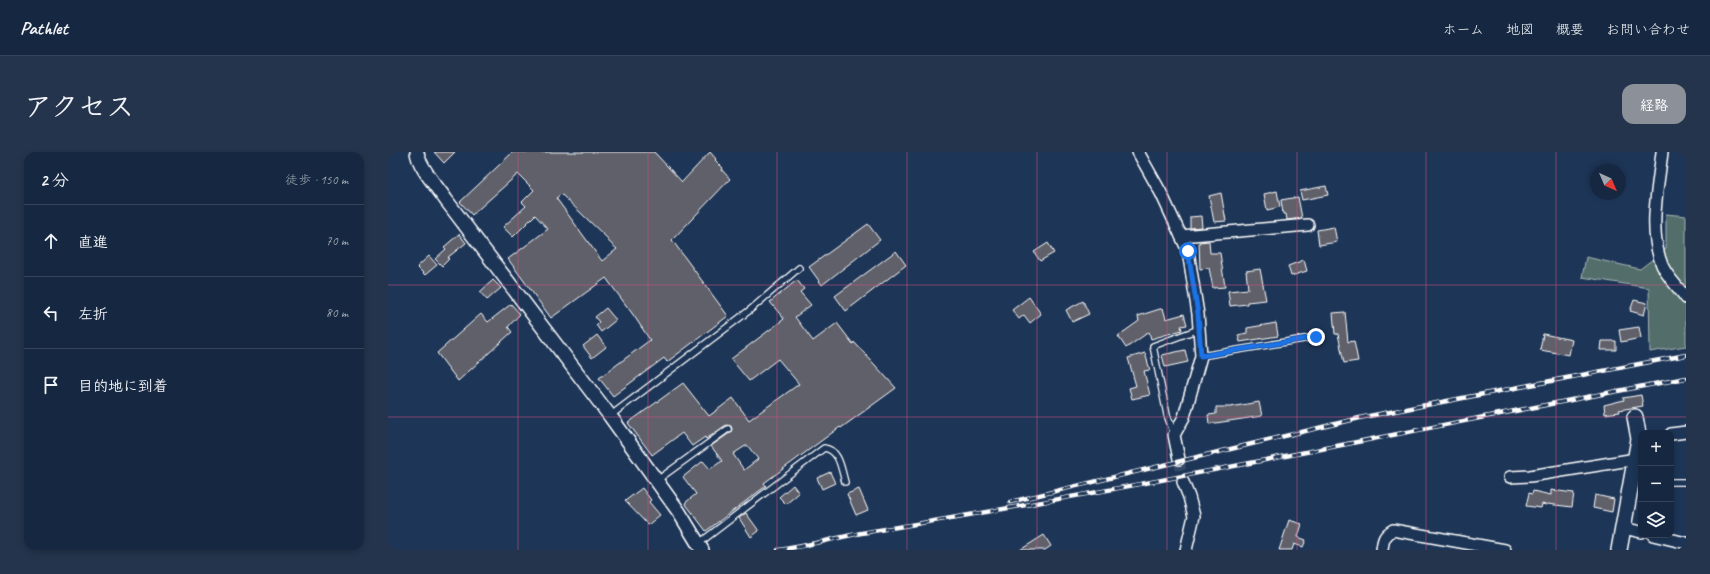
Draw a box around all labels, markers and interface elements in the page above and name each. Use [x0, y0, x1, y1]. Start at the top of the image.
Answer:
text: Pathlet [20, 16, 68, 40]
text: ホーム [1443, 21, 1484, 38]
text: 地図 [1506, 21, 1534, 38]
text: 概要 [1556, 21, 1584, 38]
text: お問い合わせ [1606, 21, 1690, 38]
button: 経路 [1622, 84, 1686, 124]
text: アクセス [24, 89, 134, 124]
north arrow [1590, 164, 1626, 200]
text: 2 分 [40, 170, 69, 191]
text: 徒歩 · 150 m [285, 172, 348, 188]
icon: ahead [40, 230, 62, 252]
text: 直進 [78, 233, 108, 252]
text: 70 m [326, 233, 348, 249]
route start [1179, 242, 1197, 260]
icon: left [40, 302, 62, 324]
text: 左折 [78, 305, 108, 324]
text: 80 m [326, 305, 348, 321]
route end [1307, 328, 1325, 346]
icon: arrive [40, 374, 62, 396]
text: 目的地に到着 [78, 377, 168, 396]
map controls [1638, 430, 1674, 538]
button: + [1638, 430, 1674, 466]
button: − [1638, 466, 1674, 502]
button: layers [1638, 502, 1674, 538]

